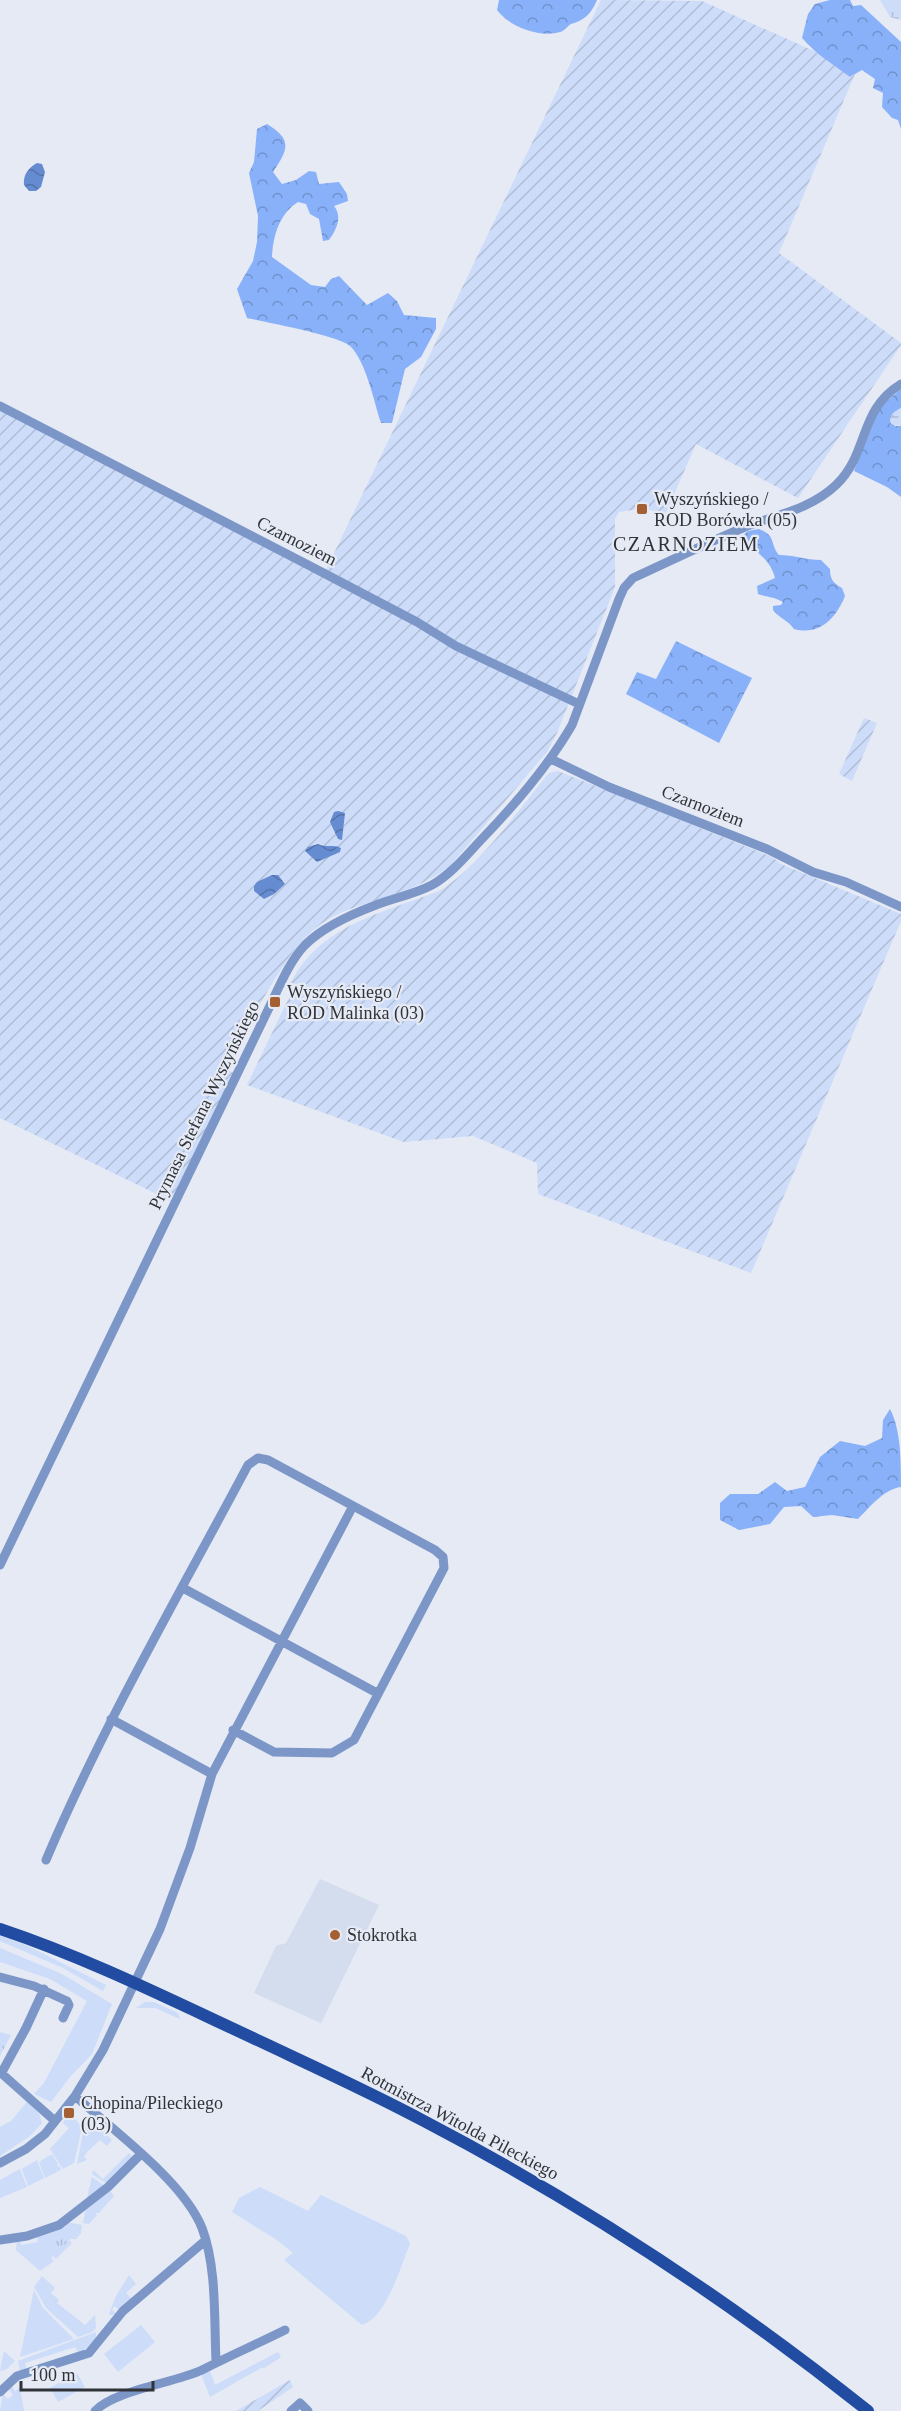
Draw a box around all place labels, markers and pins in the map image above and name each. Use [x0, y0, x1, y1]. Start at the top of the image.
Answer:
place label: Wyszyńskiego / ROD Borówka (05) [654, 489, 797, 531]
marker: Wyszyńskiego / ROD Borówka (05) [635, 502, 649, 516]
place label: Wyszyńskiego / ROD Malinka (03) [287, 982, 424, 1024]
marker: Wyszyńskiego / ROD Malinka (03) [268, 995, 282, 1009]
place label: Stokrotka [347, 1925, 417, 1945]
marker: Stokrotka [328, 1928, 342, 1942]
place label: Chopina/Pileckiego (03) [81, 2093, 223, 2135]
marker: Chopina/Pileckiego (03) [62, 2106, 76, 2120]

